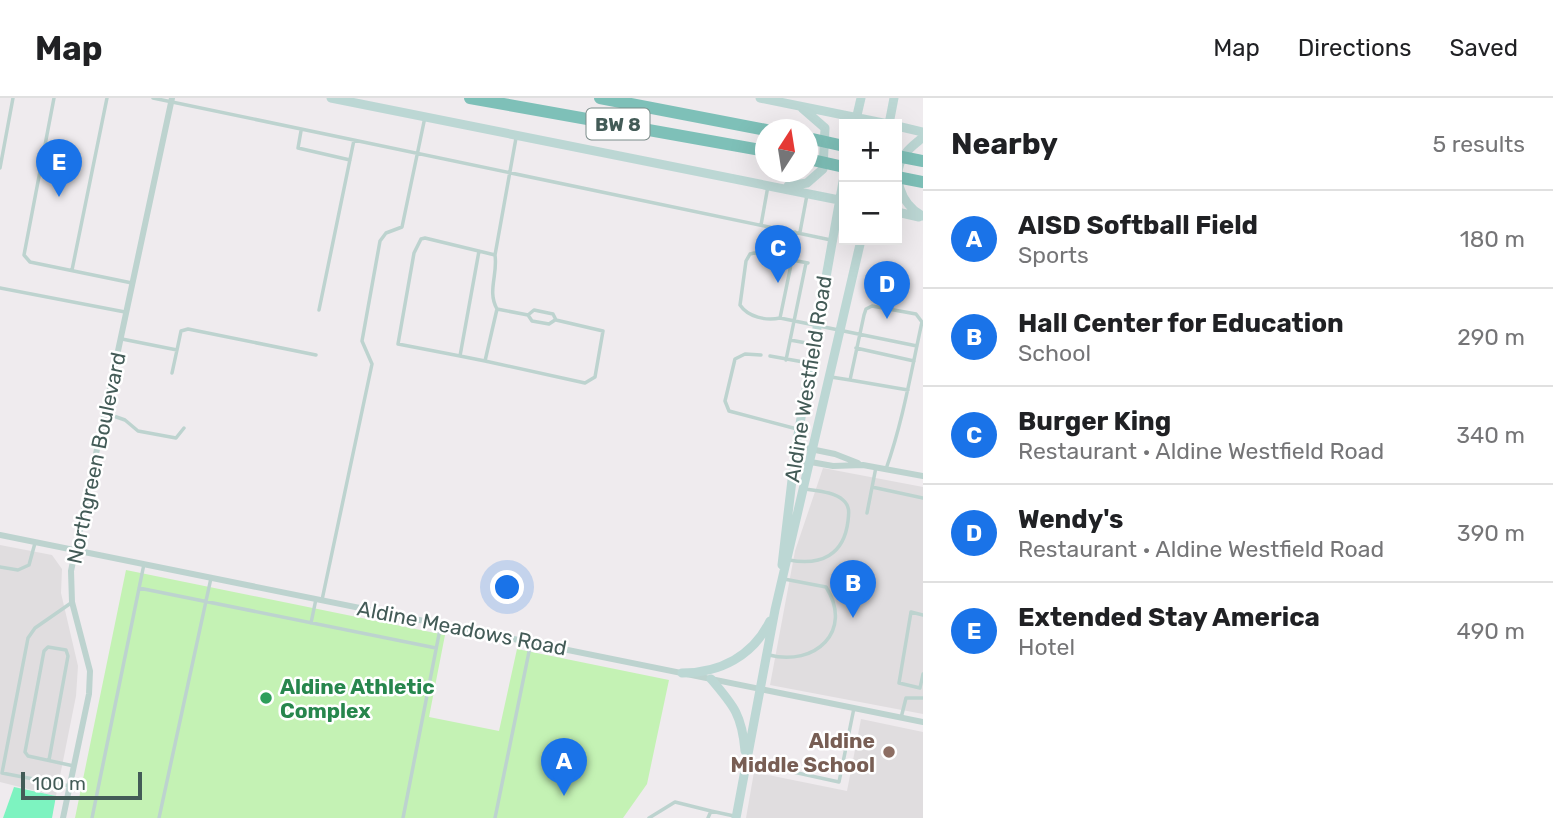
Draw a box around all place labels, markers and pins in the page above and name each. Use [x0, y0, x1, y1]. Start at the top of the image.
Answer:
pin: E [36, 139, 82, 197]
pin: C [755, 225, 801, 283]
pin: D [864, 261, 910, 319]
pin: B [830, 560, 876, 618]
place label: Aldine Athletic Complex [280, 674, 435, 723]
marker: Aldine Athletic Complex [258, 690, 274, 706]
place label: Aldine Middle School [731, 728, 875, 777]
pin: A [541, 738, 587, 796]
marker: Aldine Middle School [881, 744, 897, 760]

